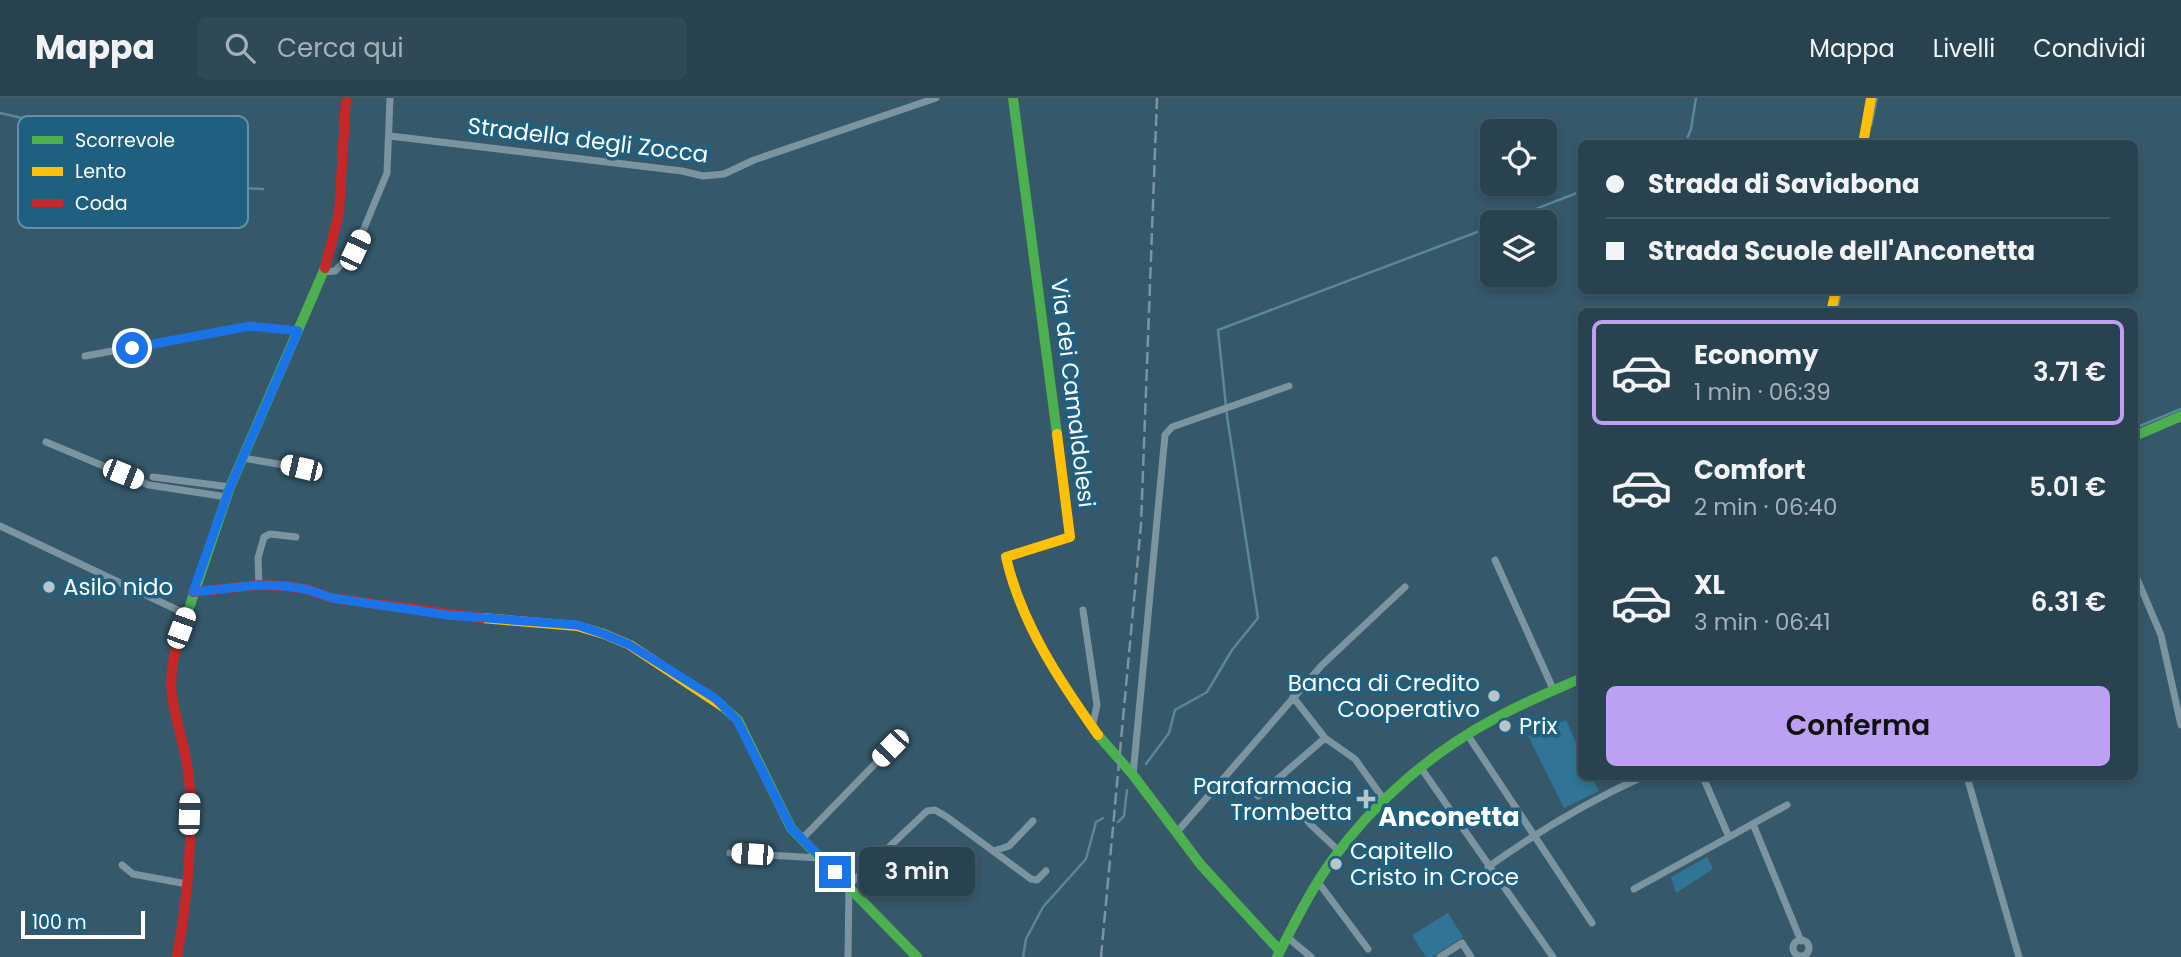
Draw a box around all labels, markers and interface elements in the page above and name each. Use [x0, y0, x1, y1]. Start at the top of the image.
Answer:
search box [197, 17, 687, 80]
text: Mappa [35, 24, 155, 71]
icon: search [221, 29, 259, 67]
text: Cerca qui [277, 30, 404, 66]
text: Mappa [1809, 32, 1895, 65]
text: Livelli [1933, 32, 1995, 65]
text: Condividi [2033, 32, 2146, 65]
street label: Stradella degli Zocca [466, 109, 710, 171]
legend [18, 116, 248, 228]
map controls [1480, 119, 1557, 287]
button: locate [1480, 119, 1557, 196]
text: Scorrevole [75, 127, 175, 154]
text: Lento [75, 158, 126, 185]
text: Strada di Saviabona [1648, 166, 1920, 202]
text: Coda [75, 190, 128, 217]
button: layers [1480, 210, 1557, 287]
car [337, 227, 374, 273]
text: Strada Scuole dell'Anconetta [1648, 233, 2035, 269]
street label: Via dei Camaldolesi [1043, 277, 1103, 509]
route start [116, 332, 148, 364]
text: Economy [1694, 337, 1818, 373]
icon: car [1610, 341, 1673, 404]
text: 3.71 € [2033, 354, 2106, 390]
text: 1 min · 06:39 [1694, 376, 1831, 408]
text: Comfort [1694, 452, 1806, 488]
car [279, 453, 324, 483]
car [100, 456, 147, 492]
icon: car [1610, 456, 1673, 519]
text: 5.01 € [2029, 469, 2106, 505]
text: 2 min · 06:40 [1694, 491, 1837, 523]
text: XL [1694, 567, 1725, 603]
place label: Asilo nido [63, 571, 173, 603]
icon: car [1610, 571, 1673, 634]
marker: Asilo nido [41, 579, 57, 595]
text: 6.31 € [2031, 584, 2106, 620]
car [164, 605, 199, 651]
text: 3 min · 06:41 [1694, 606, 1831, 638]
place label: Banca di Credito Cooperativo [1288, 667, 1480, 725]
button: Conferma [1606, 686, 2110, 766]
marker: Banca di Credito Cooperativo [1486, 688, 1502, 704]
place label: Prix [1519, 710, 1558, 742]
marker: Prix [1497, 718, 1513, 734]
car [868, 726, 913, 770]
place label: Parafarmacia Trombetta [1193, 770, 1352, 828]
marker: Parafarmacia Trombetta [1358, 791, 1374, 807]
car [178, 793, 201, 835]
district label: Anconetta [1378, 799, 1520, 835]
place label: Capitello Cristo in Croce [1350, 835, 1519, 893]
car [731, 842, 774, 866]
callout: 3 min [860, 848, 975, 896]
text: 3 min [885, 855, 949, 887]
route end [819, 856, 851, 888]
marker: Capitello Cristo in Croce [1328, 856, 1344, 872]
scale bar [21, 908, 145, 940]
text: 100 m [32, 909, 87, 936]

